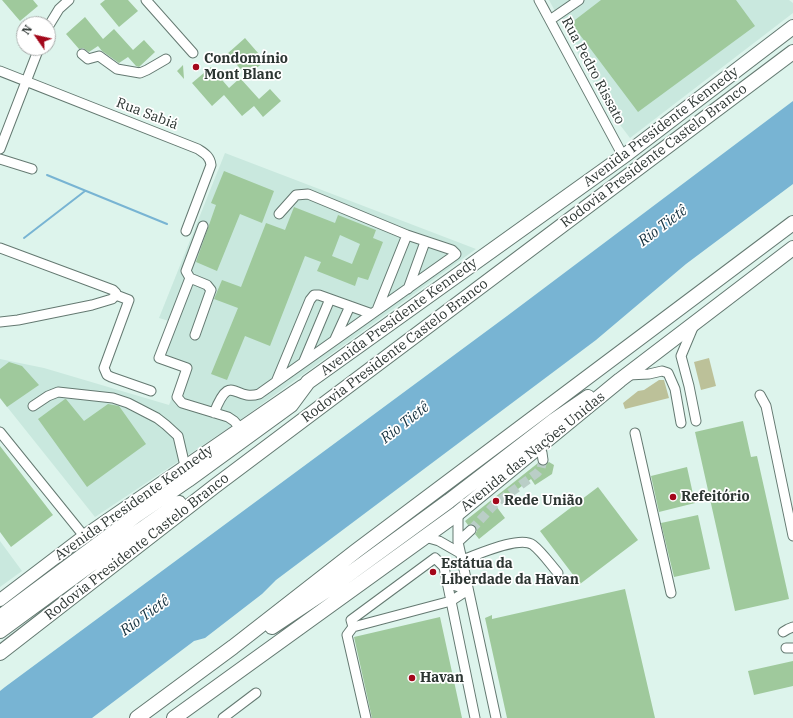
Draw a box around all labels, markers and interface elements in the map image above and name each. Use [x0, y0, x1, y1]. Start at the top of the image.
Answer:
street label: Rua Pedro Rissato [558, 15, 628, 127]
north arrow [16, 16, 56, 56]
text: N [19, 22, 35, 37]
place label: Condomínio Mont Blanc [204, 51, 288, 84]
marker: Condomínio Mont Blanc [191, 62, 201, 72]
street label: Avenida Presidente Kennedy [580, 63, 742, 191]
street label: Rodovia Presidente Castelo Branco [558, 80, 750, 232]
street label: Rua Sabiá [114, 95, 180, 133]
water label: Rio Tietê [635, 202, 691, 250]
street label: Avenida Presidente Kennedy [317, 254, 481, 380]
street label: Rodovia Presidente Castelo Branco [299, 275, 491, 427]
street label: Avenida das Nações Unidas [457, 389, 609, 515]
water label: Rio Tietê [377, 399, 433, 447]
street label: Avenida Presidente Kennedy [52, 442, 216, 564]
street label: Rodovia Presidente Castelo Branco [42, 470, 232, 624]
place label: Refeitório [681, 489, 750, 505]
marker: Refeitório [668, 492, 678, 502]
place label: Rede União [504, 493, 583, 509]
marker: Rede União [491, 496, 501, 506]
place label: Estátua da Liberdade da Havan [441, 556, 579, 588]
marker: Estátua da Liberdade da Havan [428, 567, 438, 577]
water label: Rio Tietê [117, 592, 173, 640]
place label: Havan [420, 670, 464, 686]
marker: Havan [407, 673, 417, 683]

